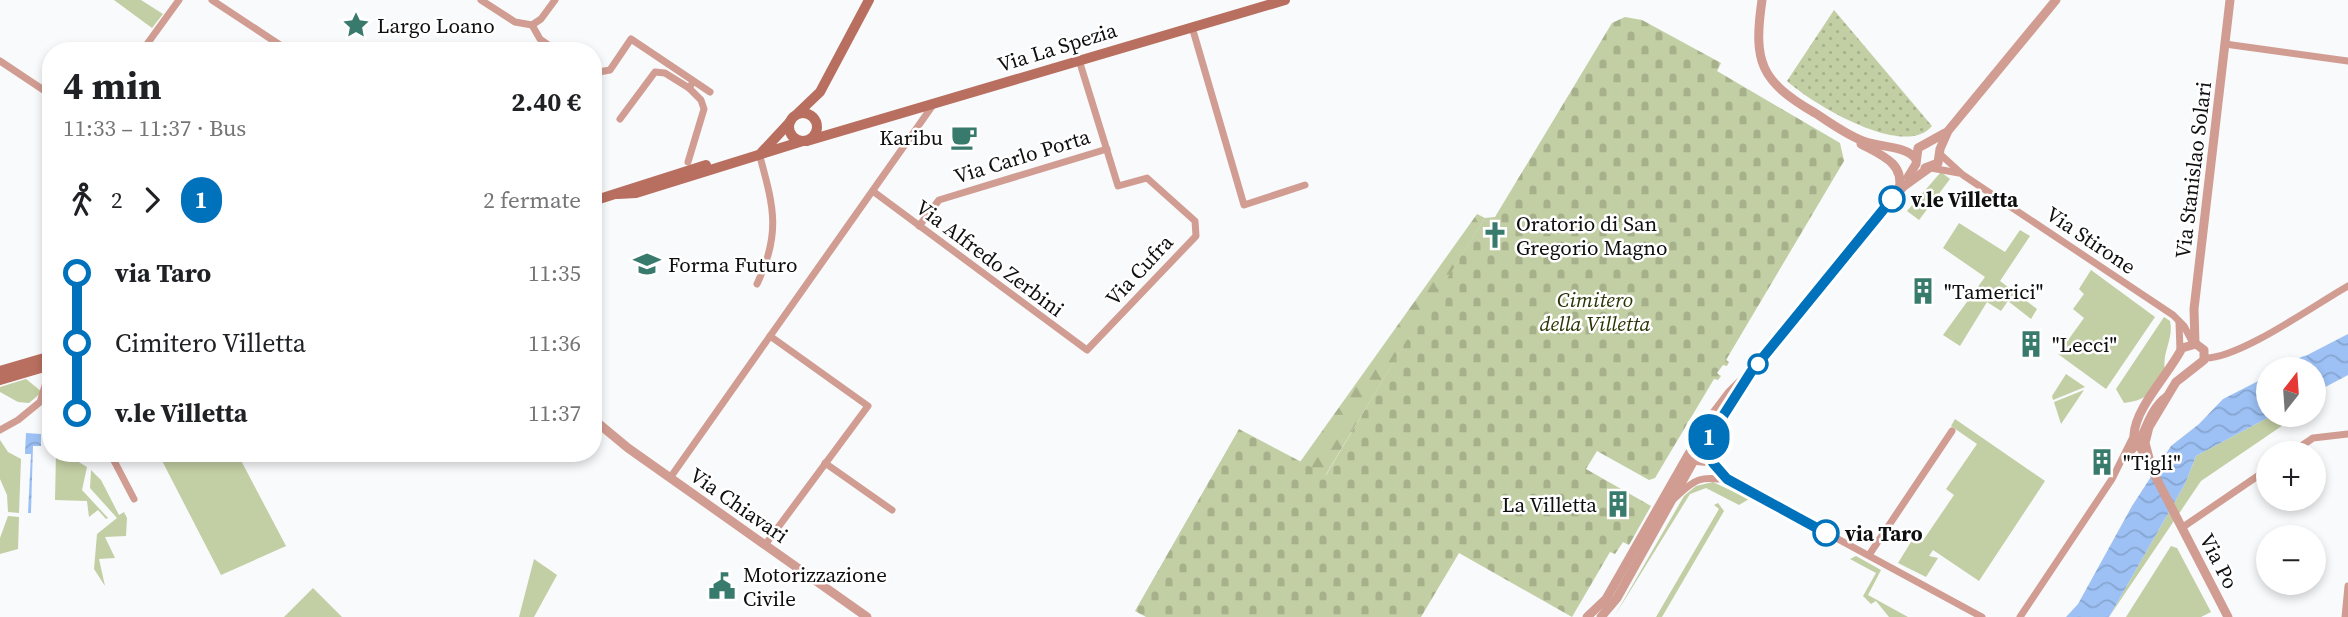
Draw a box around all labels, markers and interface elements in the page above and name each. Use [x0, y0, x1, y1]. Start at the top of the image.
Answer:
place icon: Largo Loano [341, 10, 371, 40]
place label: Largo Loano [377, 11, 495, 40]
street label: Via La Spezia [994, 15, 1121, 79]
text: 4 min [63, 60, 162, 112]
street label: Via Stanislao Solari [2168, 80, 2218, 260]
text: 2.40 € [511, 84, 581, 120]
text: 11:33 – 11:37 · Bus [63, 112, 246, 144]
street label: Via Carlo Porta [950, 121, 1094, 190]
cafe icon: Karibu [949, 122, 979, 152]
place label: Karibu [879, 123, 943, 152]
icon: walk [63, 181, 101, 219]
icon: forward [133, 181, 171, 219]
text: 1 [195, 183, 208, 216]
text: 2 [111, 184, 123, 216]
text: 2 fermate [483, 184, 581, 216]
place label: v.le Villetta [1910, 185, 2019, 214]
marker: v.le Villetta [1879, 186, 1905, 212]
street label: Via Alfredo Zerbini [910, 193, 1070, 323]
street label: Via Stirone [2040, 199, 2142, 281]
place label: Oratorio di San Gregorio Magno [1516, 209, 1668, 262]
church icon: Oratorio di San Gregorio Magno [1480, 220, 1510, 250]
street label: Via Cufra [1099, 228, 1180, 312]
school or university icon: Forma Futuro [632, 249, 662, 279]
place label: Forma Futuro [668, 250, 797, 279]
text: via Taro [115, 255, 211, 291]
text: 11:35 [528, 257, 581, 289]
building icon: "Tamerici" [1908, 276, 1938, 306]
place label: "Tamerici" [1944, 277, 2043, 306]
park label: Cimitero della Villetta [1539, 285, 1651, 338]
text: Cimitero Villetta [115, 325, 306, 361]
text: 11:36 [528, 327, 581, 359]
building icon: "Lecci" [2016, 329, 2046, 359]
place label: "Lecci" [2052, 330, 2117, 359]
unlabelled marker [1748, 354, 1768, 374]
north arrow [2256, 357, 2326, 427]
map controls [2256, 357, 2326, 595]
text: v.le Villetta [115, 395, 248, 431]
text: 11:37 [528, 397, 581, 429]
line badge: 1 [1686, 414, 1732, 460]
text: 1 [1702, 420, 1716, 453]
button: + [2256, 441, 2326, 511]
building icon: "Tigli" [2087, 447, 2117, 477]
place label: "Tigli" [2123, 448, 2181, 477]
street label: Via Chiavari [684, 460, 794, 550]
building icon: La Villetta [1603, 489, 1633, 519]
place label: La Villetta [1502, 490, 1597, 519]
place label: via Taro [1844, 519, 1923, 548]
marker: via Taro [1813, 520, 1839, 546]
button: − [2256, 525, 2326, 595]
street label: Via Po [2193, 528, 2245, 594]
place label: Motorizzazione Civile [743, 560, 887, 613]
public building icon: Motorizzazione Civile [707, 571, 737, 601]

